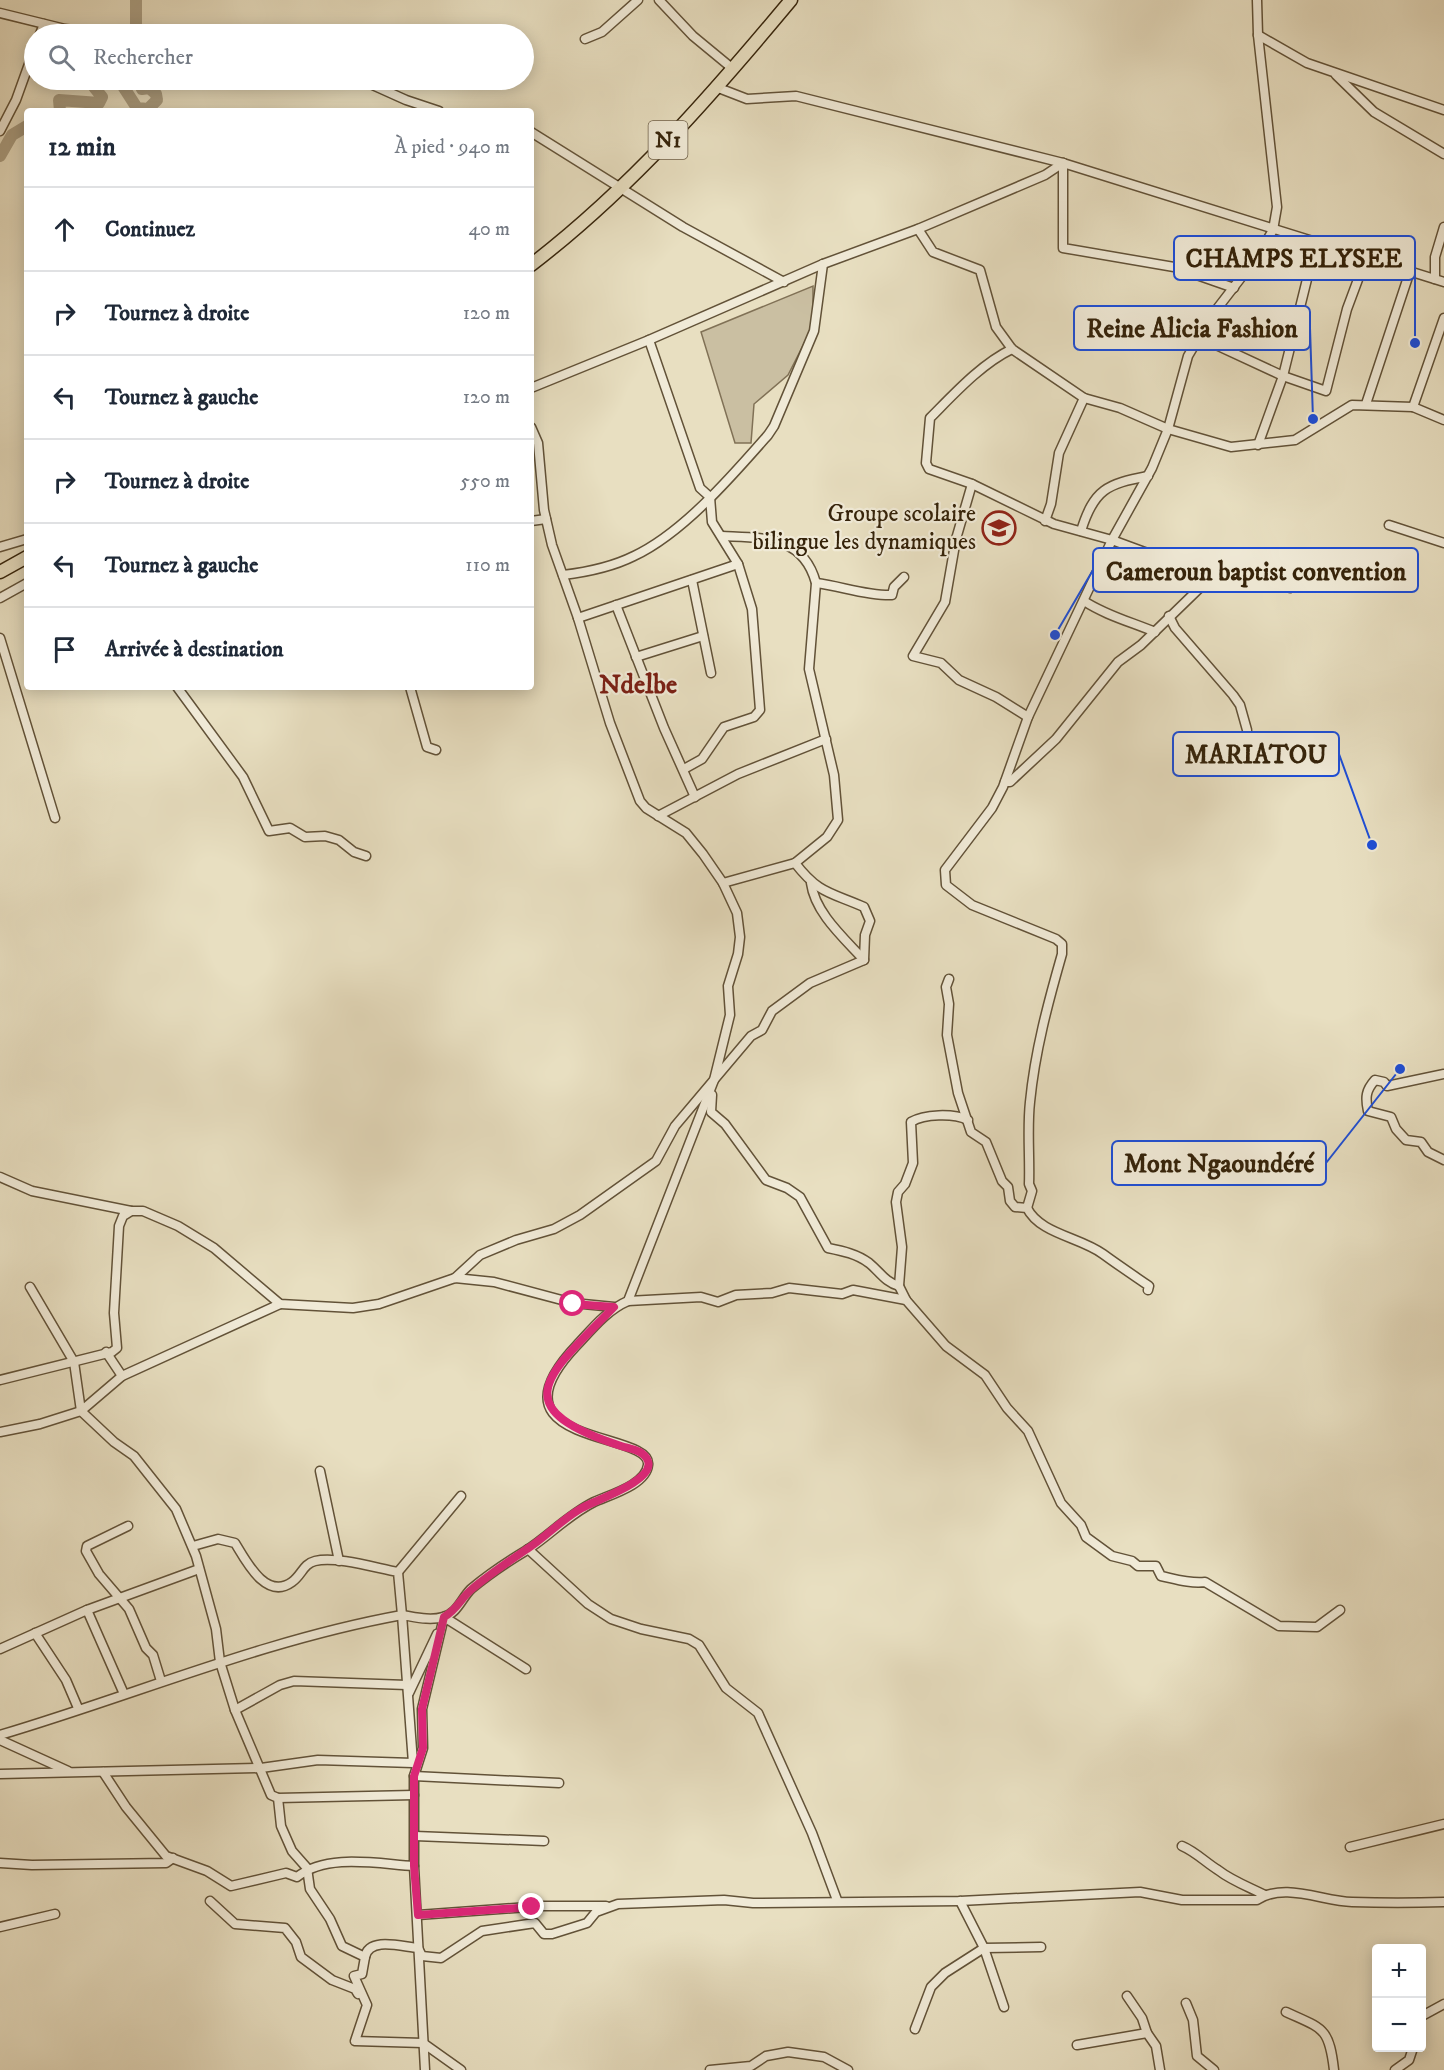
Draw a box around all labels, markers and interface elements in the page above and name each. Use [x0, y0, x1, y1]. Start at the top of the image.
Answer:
search box [24, 24, 534, 90]
icon: search [45, 41, 78, 74]
text: Rechercher [93, 44, 193, 71]
road number: N1 [648, 121, 688, 159]
text: 12 min [48, 131, 116, 164]
text: À pied · 940 m [395, 135, 510, 160]
icon: ahead [48, 213, 81, 246]
text: Continuez [105, 216, 195, 243]
text: 40 m [468, 217, 510, 242]
callout: CHAMPS ELYSEE [1174, 236, 1415, 280]
text: CHAMPS ELYSEE [1185, 243, 1403, 276]
icon: right [48, 297, 81, 330]
text: Tournez à droite [105, 300, 249, 327]
text: 120 m [463, 301, 510, 326]
callout: Reine Alicia Fashion [1074, 306, 1310, 350]
text: Reine Alicia Fashion [1086, 313, 1298, 346]
icon: left [48, 381, 81, 414]
text: Tournez à gauche [105, 384, 258, 411]
text: 120 m [463, 385, 510, 410]
icon: right [48, 465, 81, 498]
text: Tournez à droite [105, 468, 249, 495]
text: 550 m [460, 469, 510, 494]
place label: Groupe scolaire bilingue les dynamiques [752, 499, 976, 557]
school or university icon: Groupe scolaire bilingue les dynamiques [981, 510, 1017, 546]
callout: Cameroun baptist convention [1093, 548, 1418, 592]
icon: left [48, 549, 81, 582]
text: Tournez à gauche [105, 552, 258, 579]
text: 110 m [465, 553, 510, 578]
text: Cameroun baptist convention [1106, 556, 1407, 589]
icon: arrive [48, 633, 81, 666]
text: Arrivée à destination [105, 636, 284, 663]
district label: Ndelbe [599, 668, 677, 702]
callout: MARIATOU [1173, 732, 1339, 776]
text: MARIATOU [1185, 739, 1327, 772]
callout: Mont Ngaoundéré [1112, 1141, 1326, 1185]
text: Mont Ngaoundéré [1124, 1148, 1316, 1181]
route start [559, 1290, 585, 1316]
route end [518, 1893, 544, 1919]
map controls [1372, 1944, 1426, 2052]
button: + [1372, 1944, 1426, 1998]
button: − [1372, 1998, 1426, 2052]

